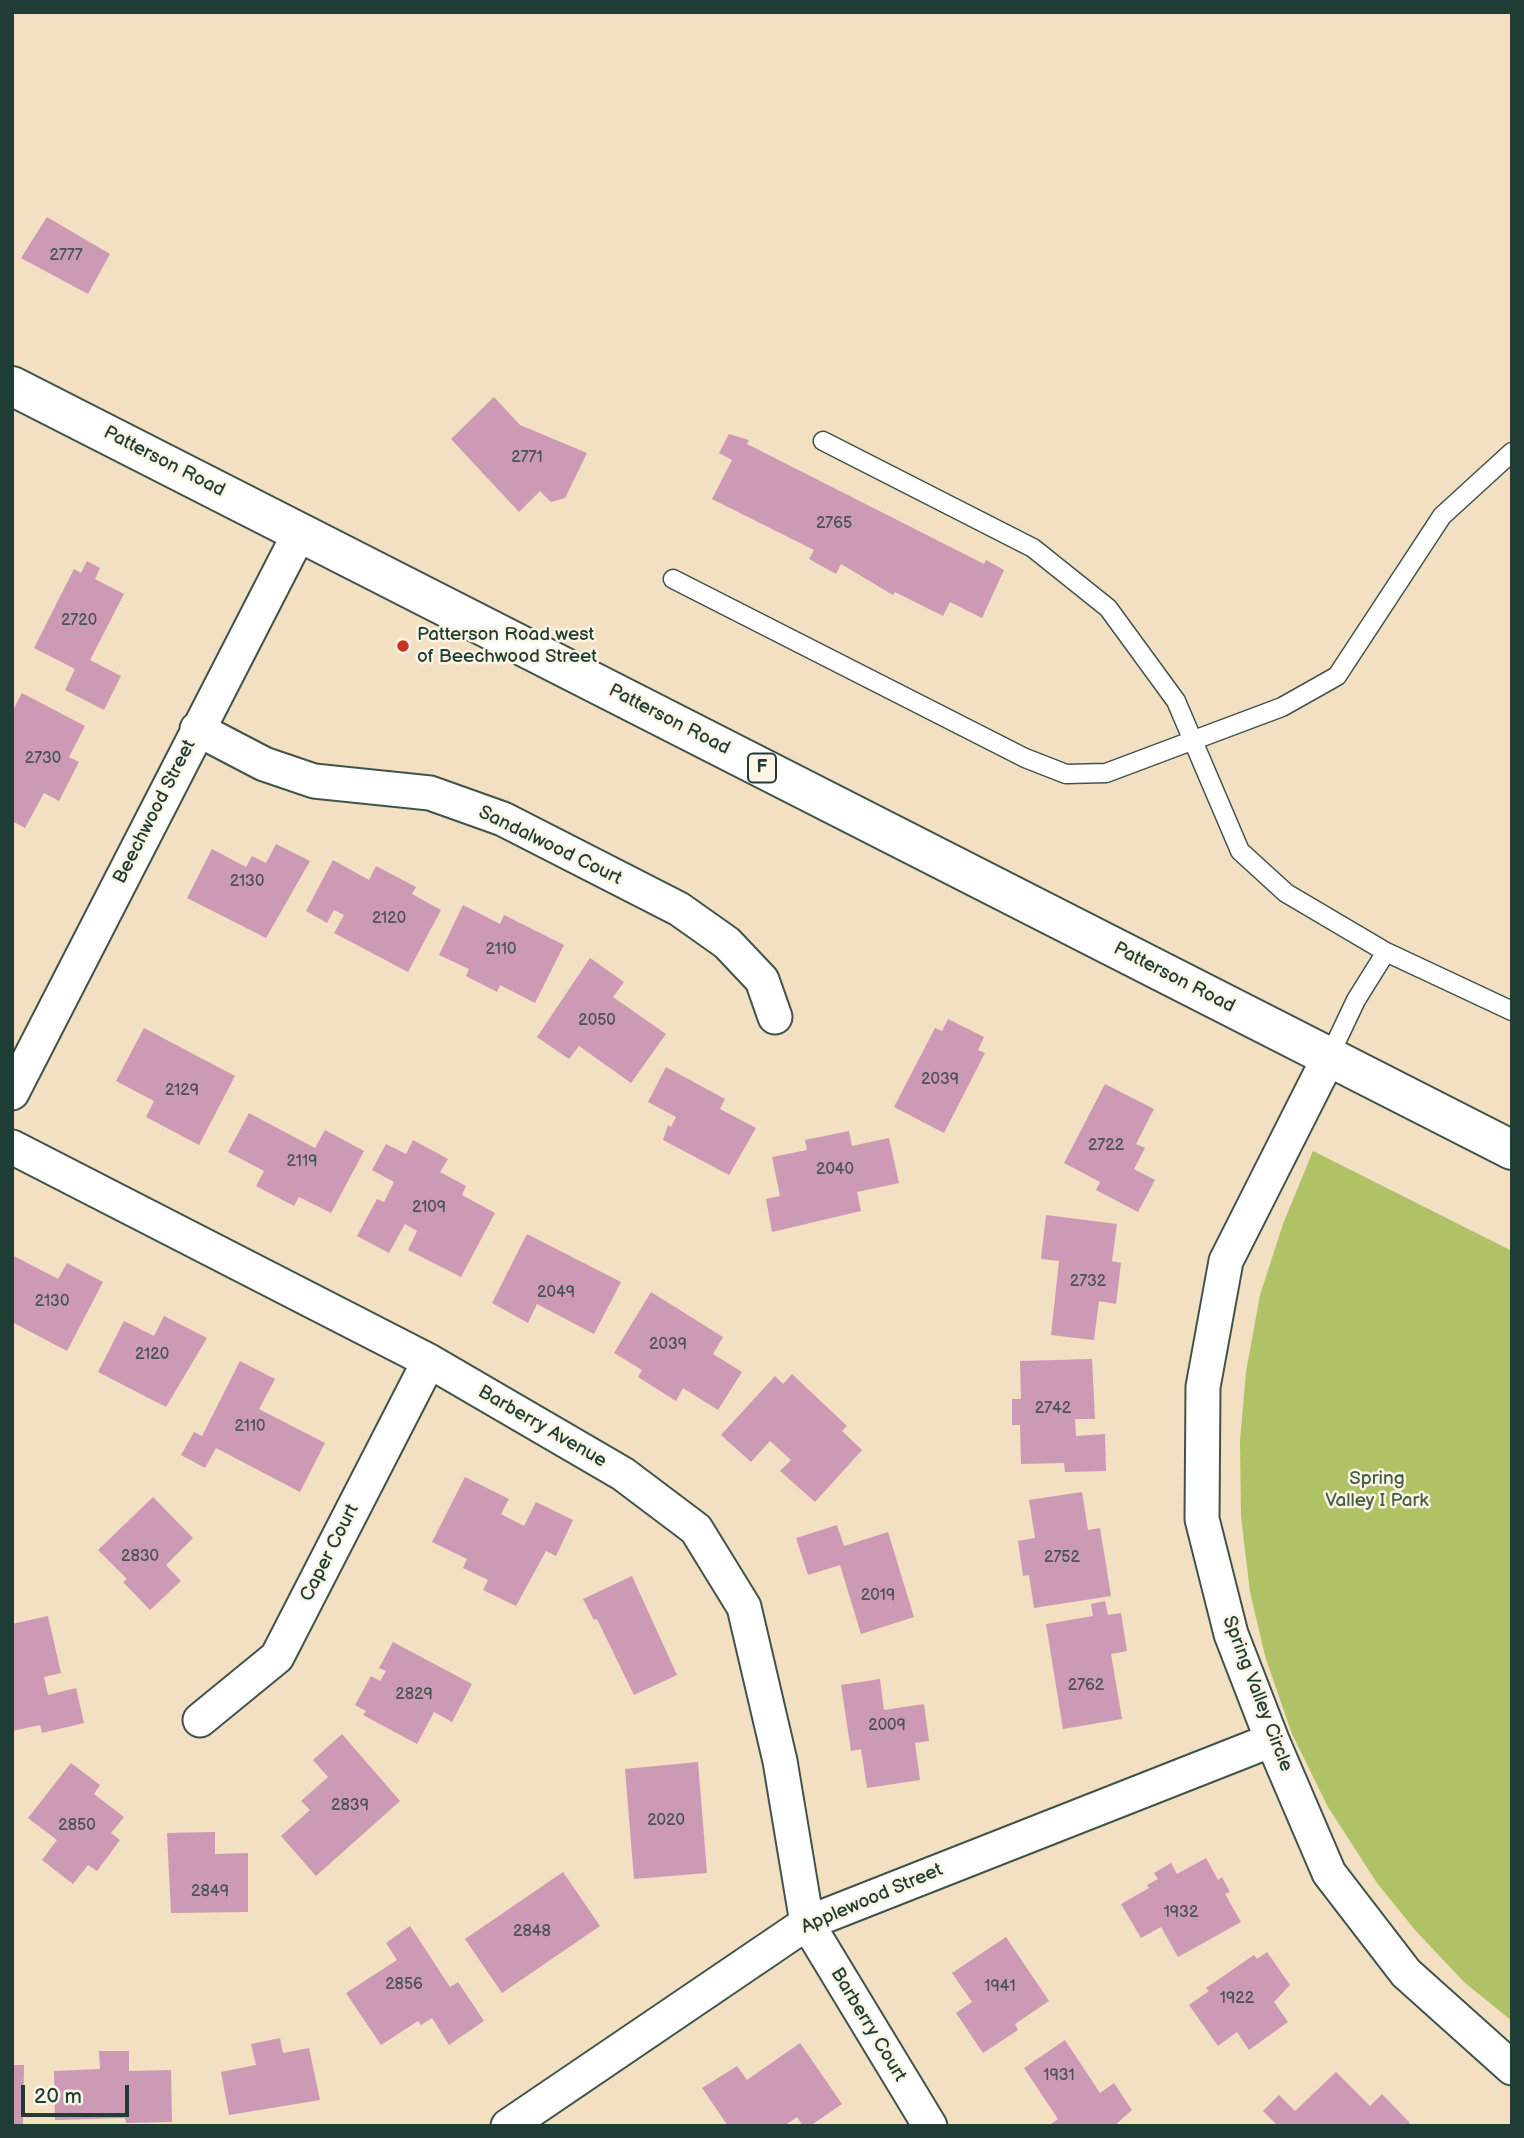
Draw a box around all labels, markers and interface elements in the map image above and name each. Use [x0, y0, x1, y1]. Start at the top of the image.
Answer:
house number: 2777 [49, 246, 83, 266]
street label: Patterson Road [100, 422, 228, 502]
house number: 2771 [511, 448, 543, 468]
house number: 2765 [816, 514, 852, 534]
house number: 2720 [61, 611, 97, 631]
place label: Patterson Road west of Beechwood Street [417, 624, 597, 668]
marker: Patterson Road west of Beechwood Street [395, 638, 411, 654]
street label: Patterson Road [605, 680, 733, 760]
street label: Beechwood Street [109, 736, 201, 888]
house number: 2730 [25, 749, 61, 769]
road number: F [748, 754, 776, 782]
street label: Sandalwood Court [475, 801, 625, 891]
house number: 2130 [230, 872, 264, 892]
house number: 2120 [372, 909, 406, 929]
street label: Patterson Road [1110, 938, 1238, 1018]
house number: 2110 [486, 940, 516, 960]
house number: 2050 [578, 1011, 616, 1031]
house number: 2039 [921, 1070, 959, 1090]
house number: 2129 [165, 1081, 199, 1101]
house number: 2722 [1088, 1136, 1124, 1156]
house number: 2119 [287, 1152, 317, 1172]
house number: 2040 [816, 1160, 854, 1180]
house number: 2109 [412, 1198, 446, 1218]
house number: 2732 [1070, 1272, 1106, 1292]
house number: 2049 [537, 1283, 575, 1303]
house number: 2130 [35, 1292, 69, 1312]
house number: 2039 [649, 1335, 687, 1355]
house number: 2120 [135, 1345, 169, 1365]
street label: Barberry Avenue [474, 1381, 610, 1473]
house number: 2742 [1035, 1399, 1071, 1419]
house number: 2110 [235, 1417, 265, 1437]
park label: Spring Valley I Park [1325, 1468, 1429, 1512]
street label: Caper Court [296, 1501, 364, 1605]
house number: 2830 [121, 1547, 159, 1567]
house number: 2752 [1044, 1548, 1080, 1568]
house number: 2019 [861, 1586, 895, 1606]
street label: Spring Valley Circle [1217, 1613, 1297, 1775]
house number: 2762 [1068, 1676, 1104, 1696]
house number: 2829 [395, 1685, 433, 1705]
house number: 2009 [868, 1716, 906, 1736]
house number: 2839 [331, 1796, 369, 1816]
house number: 2020 [647, 1811, 685, 1831]
house number: 2850 [58, 1816, 96, 1836]
street label: Applewood Street [798, 1859, 946, 1939]
house number: 2849 [191, 1882, 229, 1902]
house number: 1932 [1164, 1903, 1198, 1923]
house number: 2848 [513, 1922, 551, 1942]
street label: Barberry Court [825, 1964, 911, 2086]
house number: 2856 [385, 1975, 423, 1995]
house number: 1941 [984, 1977, 1016, 1997]
house number: 1922 [1220, 1989, 1254, 2009]
house number: 1931 [1043, 2066, 1075, 2086]
scale bar [24, 2072, 133, 2116]
text: 20 m [34, 2084, 82, 2109]

